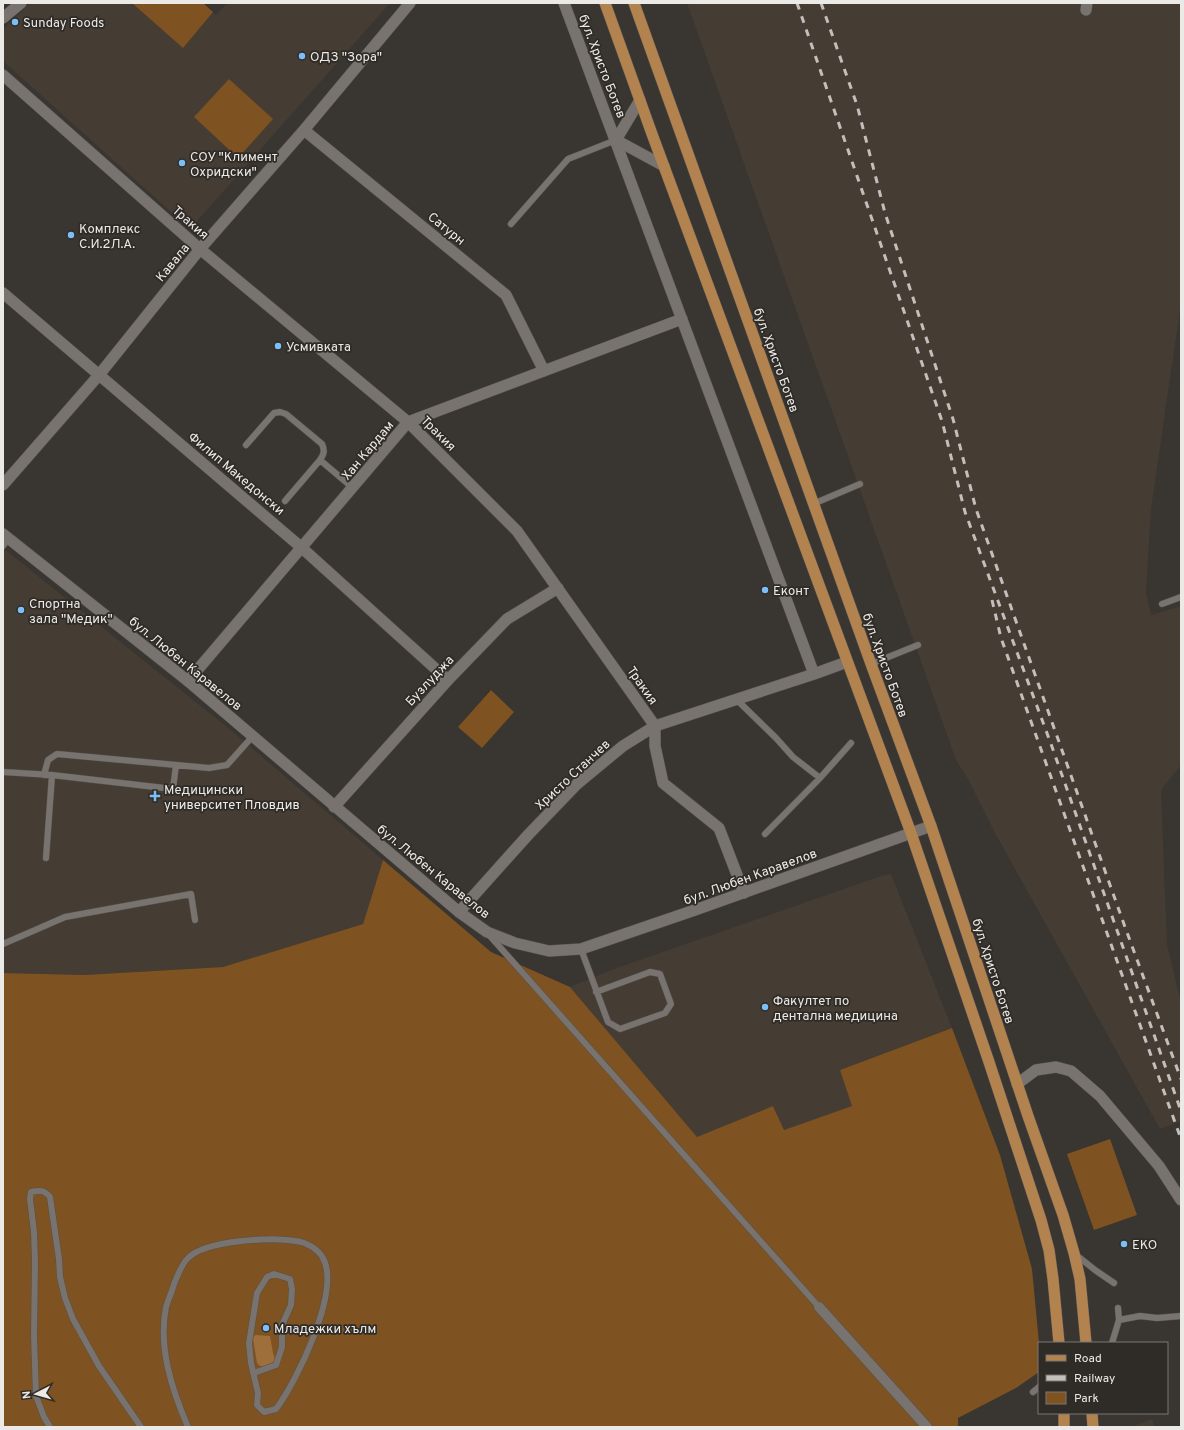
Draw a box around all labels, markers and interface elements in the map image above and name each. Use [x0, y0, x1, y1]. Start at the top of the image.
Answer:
street label: бул. Христо Ботев [574, 13, 628, 121]
place label: Sunday Foods [23, 16, 104, 32]
marker: Sunday Foods [10, 17, 20, 27]
place label: ОДЗ "Зора" [310, 50, 382, 66]
marker: ОДЗ "Зора" [297, 51, 307, 61]
place label: СОУ "Климент Охридски" [190, 150, 278, 181]
marker: СОУ "Климент Охридски" [177, 158, 187, 168]
street label: Тракия [168, 203, 211, 244]
street label: Сатурн [424, 210, 468, 249]
place label: Kомплекс С.И.2Л.А. [79, 222, 140, 253]
marker: Kомплекс С.И.2Л.А. [66, 230, 76, 240]
street label: Кавала [153, 241, 194, 286]
street label: бул. Христо Ботев [749, 306, 801, 415]
place label: Усмивката [286, 340, 351, 356]
marker: Усмивката [273, 341, 283, 351]
street label: Тракия [417, 413, 459, 455]
street label: Хан Кардам [339, 418, 398, 484]
street label: Филип Македонски [184, 430, 287, 520]
place label: Еконт [773, 584, 809, 600]
marker: Еконт [760, 585, 770, 595]
place label: Спортна зала "Медик" [29, 597, 113, 628]
marker: Спортна зала "Медик" [16, 605, 26, 615]
street label: бул. Христо Ботев [858, 611, 910, 720]
street label: бул. Любен Каравелов [125, 614, 244, 715]
street label: Бузлуджа [403, 653, 458, 710]
street label: Тракия [622, 664, 660, 708]
street label: Христо Станчев [533, 737, 614, 814]
place label: Медицински университет Пловдив [164, 783, 300, 814]
marker: Медицински университет Пловдив [149, 790, 161, 802]
street label: бул. Любен Каравелов [373, 822, 492, 923]
street label: бул. Любен Каравелов [682, 846, 820, 909]
street label: бул. Христо Ботев [968, 917, 1017, 1026]
place label: Факултет по дентална медицина [773, 994, 898, 1025]
marker: Факултет по дентална медицина [760, 1002, 770, 1012]
place label: EKO [1132, 1238, 1157, 1254]
marker: EKO [1119, 1239, 1129, 1249]
place label: Младежки хълм [274, 1322, 376, 1338]
marker: Младежки хълм [261, 1323, 271, 1333]
legend [1038, 1342, 1168, 1414]
text: Road [1074, 1351, 1102, 1367]
text: Railway [1074, 1371, 1115, 1387]
north arrow [16, 1374, 56, 1414]
text: N [20, 1390, 34, 1400]
text: Park [1074, 1391, 1099, 1407]

